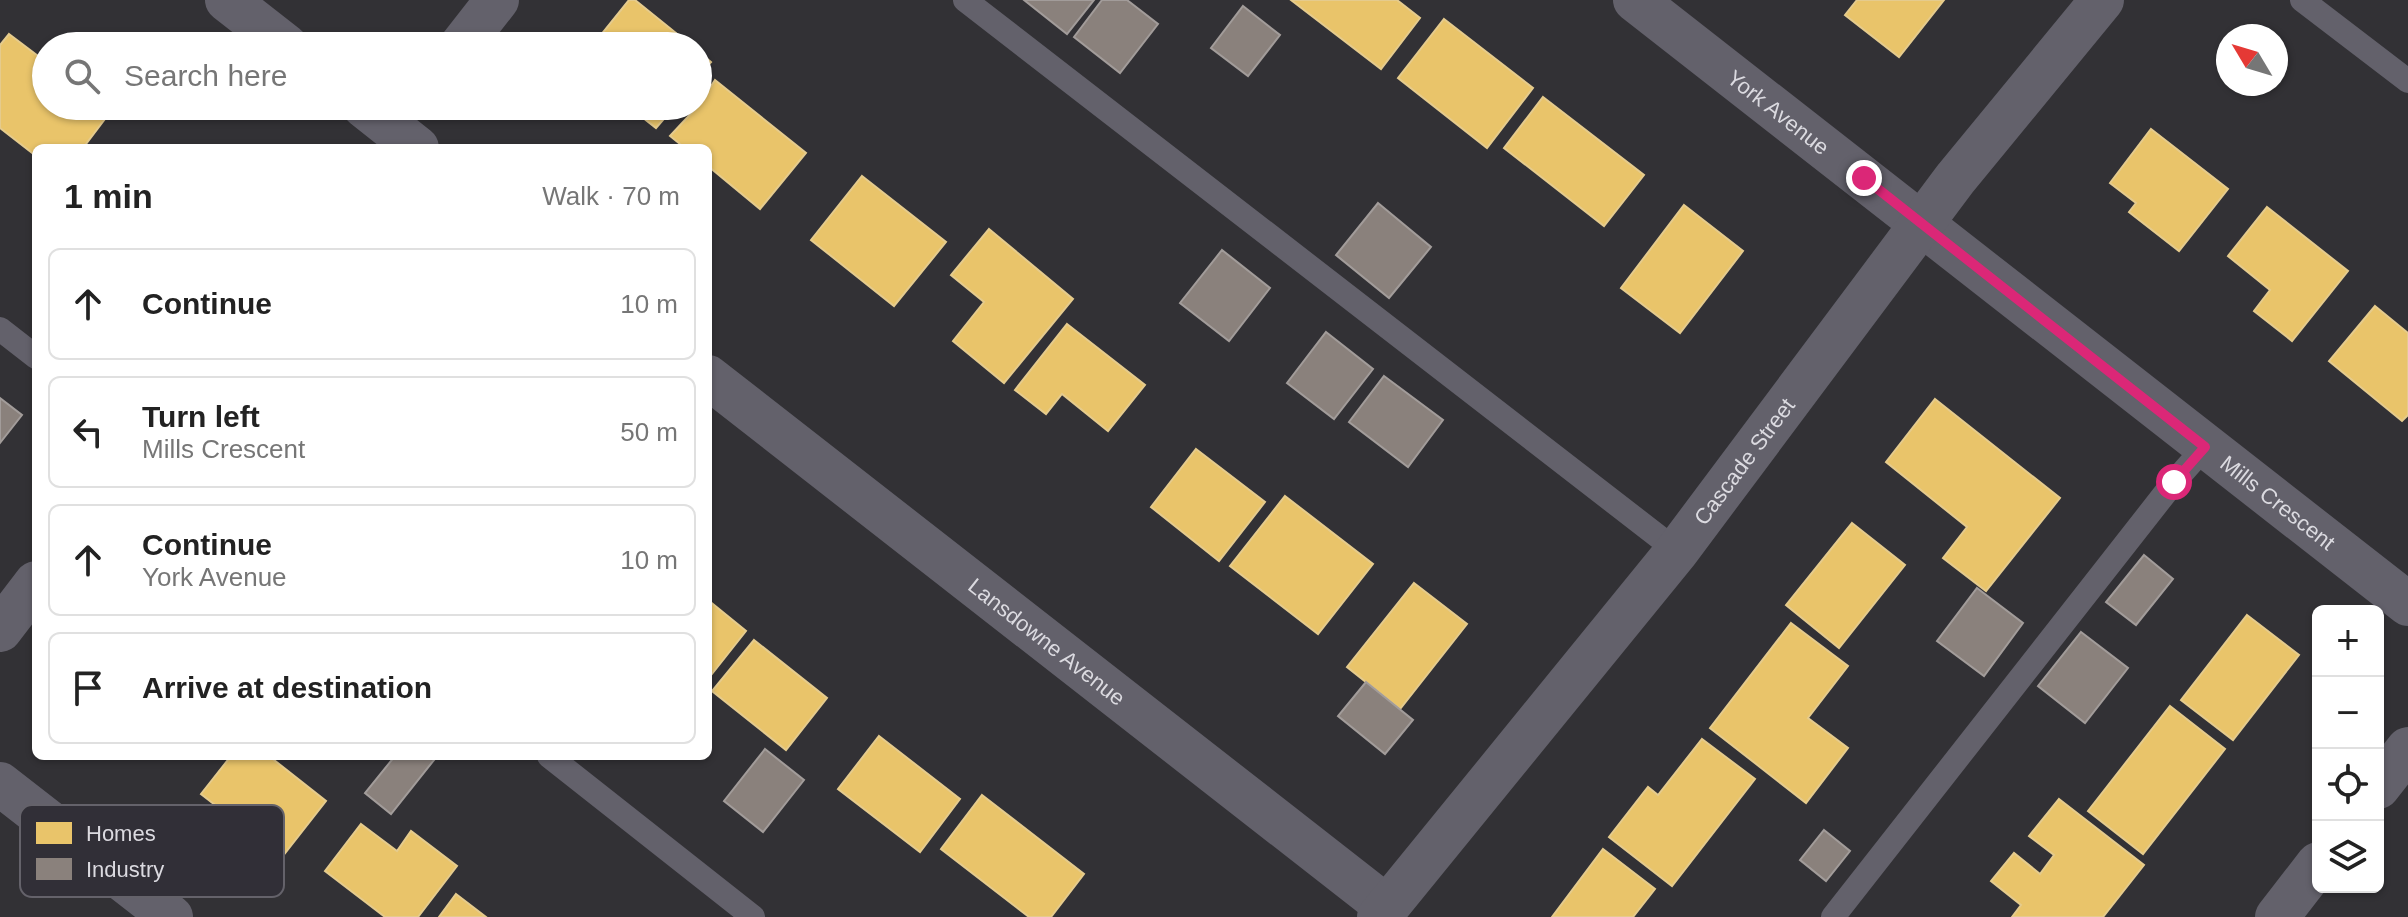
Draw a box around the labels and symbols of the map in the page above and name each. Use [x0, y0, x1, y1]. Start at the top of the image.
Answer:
north arrow [2216, 24, 2288, 96]
street label: York Avenue [1722, 65, 1834, 160]
route end [1846, 160, 1882, 196]
street label: Cascade Street [1689, 393, 1800, 530]
street label: Mills Crescent [2216, 450, 2340, 555]
route start [2156, 464, 2192, 500]
street label: Lansdowne Avenue [963, 573, 1130, 711]
legend [20, 805, 284, 897]
text: Homes [86, 821, 156, 846]
text: Industry [86, 857, 164, 882]

